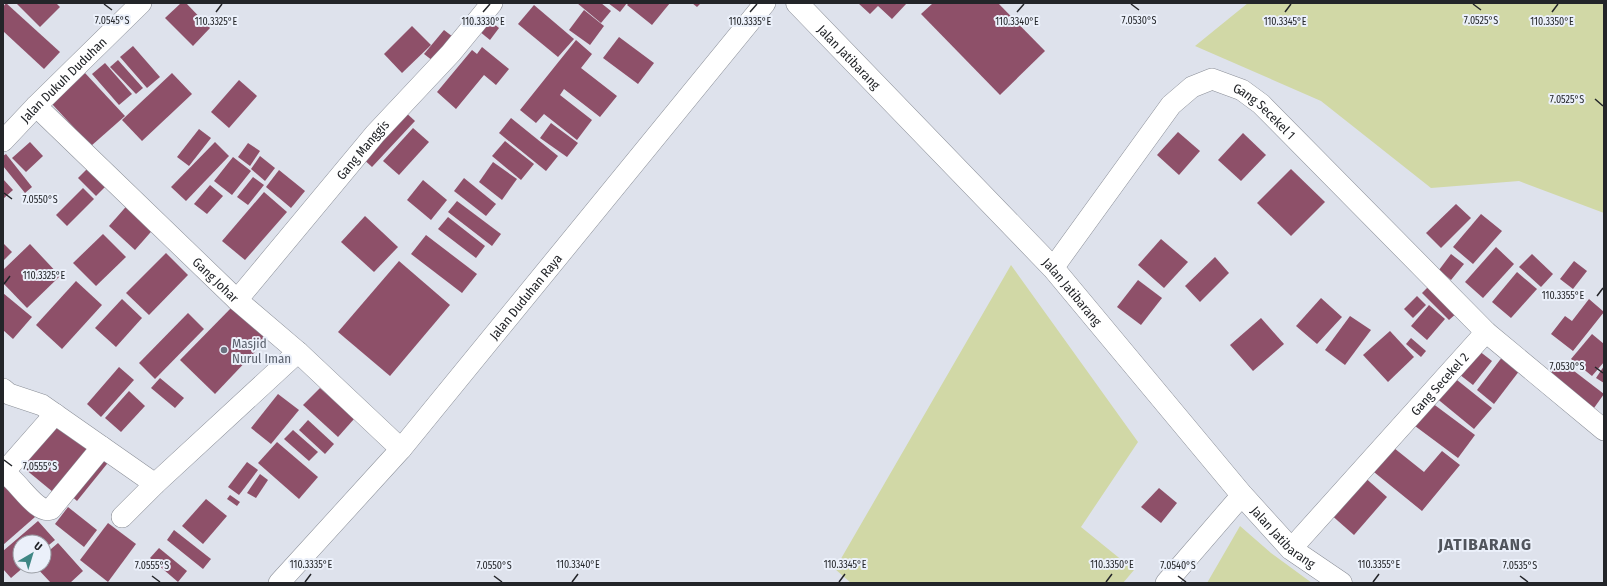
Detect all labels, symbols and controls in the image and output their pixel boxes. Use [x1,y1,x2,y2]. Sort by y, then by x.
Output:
text: 7.0545°S [95,15,129,27]
text: 7.0530°S [1121,15,1157,27]
text: 7.0525°S [1464,15,1498,27]
text: 110.3325°E [195,16,237,28]
text: 110.3330°E [461,16,505,28]
text: 110.3335°E [729,16,772,28]
text: 110.3340°E [995,16,1039,28]
text: 110.3345°E [1264,16,1307,28]
text: 110.3350°E [1530,16,1574,28]
street label: Jalan Jatibarang [815,22,884,93]
street label: Jalan Dukuh Duduhan [17,34,109,125]
street label: Gang Secekel 1 [1231,80,1299,142]
text: 7.0525°S [1550,94,1584,106]
street label: Gang Manggis [333,116,392,182]
text: 7.0550°S [22,194,58,206]
street label: Jalan Duduhan Raya [486,251,565,342]
street label: Gang Johar [190,254,242,305]
street label: Jalan Jatibarang [1040,255,1106,329]
text: 110.3325°E [23,270,65,282]
text: 110.3355°E [1542,290,1585,302]
place label: Masjid Nurul Iman [232,336,291,366]
marker: Masjid Nurul Iman [219,345,229,355]
street label: Gang Secekel 2 [1407,349,1472,418]
text: 7.0530°S [1549,361,1585,373]
text: 7.0555°S [23,461,57,473]
street label: Jalan Jatibarang [1248,503,1319,571]
north arrow [12,534,52,574]
district label: JATIBARANG [1437,534,1532,555]
text: U [31,539,44,554]
text: 110.3335°E [290,559,333,571]
text: 110.3340°E [556,559,600,571]
text: 110.3345°E [824,559,867,571]
text: 110.3350°E [1090,559,1134,571]
text: 110.3355°E [1358,559,1401,571]
text: 7.0555°S [135,560,169,572]
text: 7.0550°S [476,560,512,572]
text: 7.0540°S [1160,560,1196,572]
text: 7.0535°S [1503,560,1537,572]

